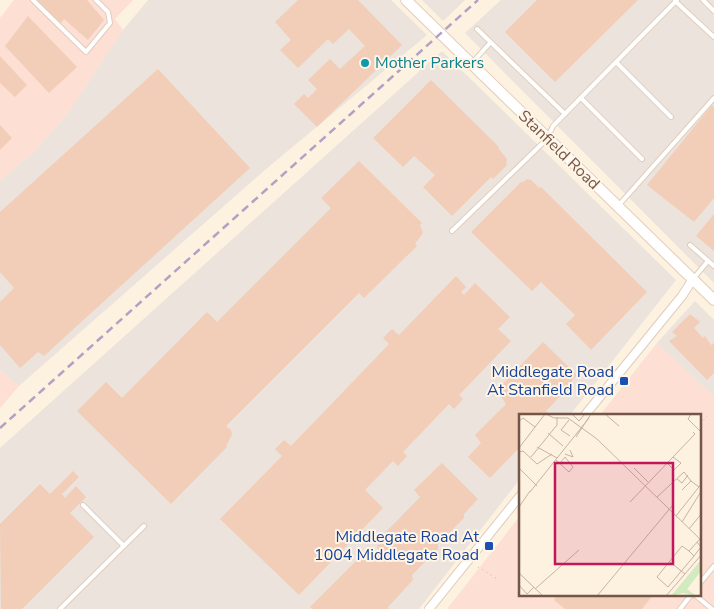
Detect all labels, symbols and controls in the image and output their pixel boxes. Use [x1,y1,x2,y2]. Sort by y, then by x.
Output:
place label: Mother Parkers [375,52,484,74]
marker: Mother Parkers [359,57,371,69]
street label: Stanfield Road [513,105,605,195]
place label: Middlegate Road At Stanfield Road [487,361,614,401]
marker: Middlegate Road At Stanfield Road [618,375,630,387]
inset map [519,414,702,596]
place label: Middlegate Road At 1004 Middlegate Road [314,526,479,566]
marker: Middlegate Road At 1004 Middlegate Road [483,540,495,552]

